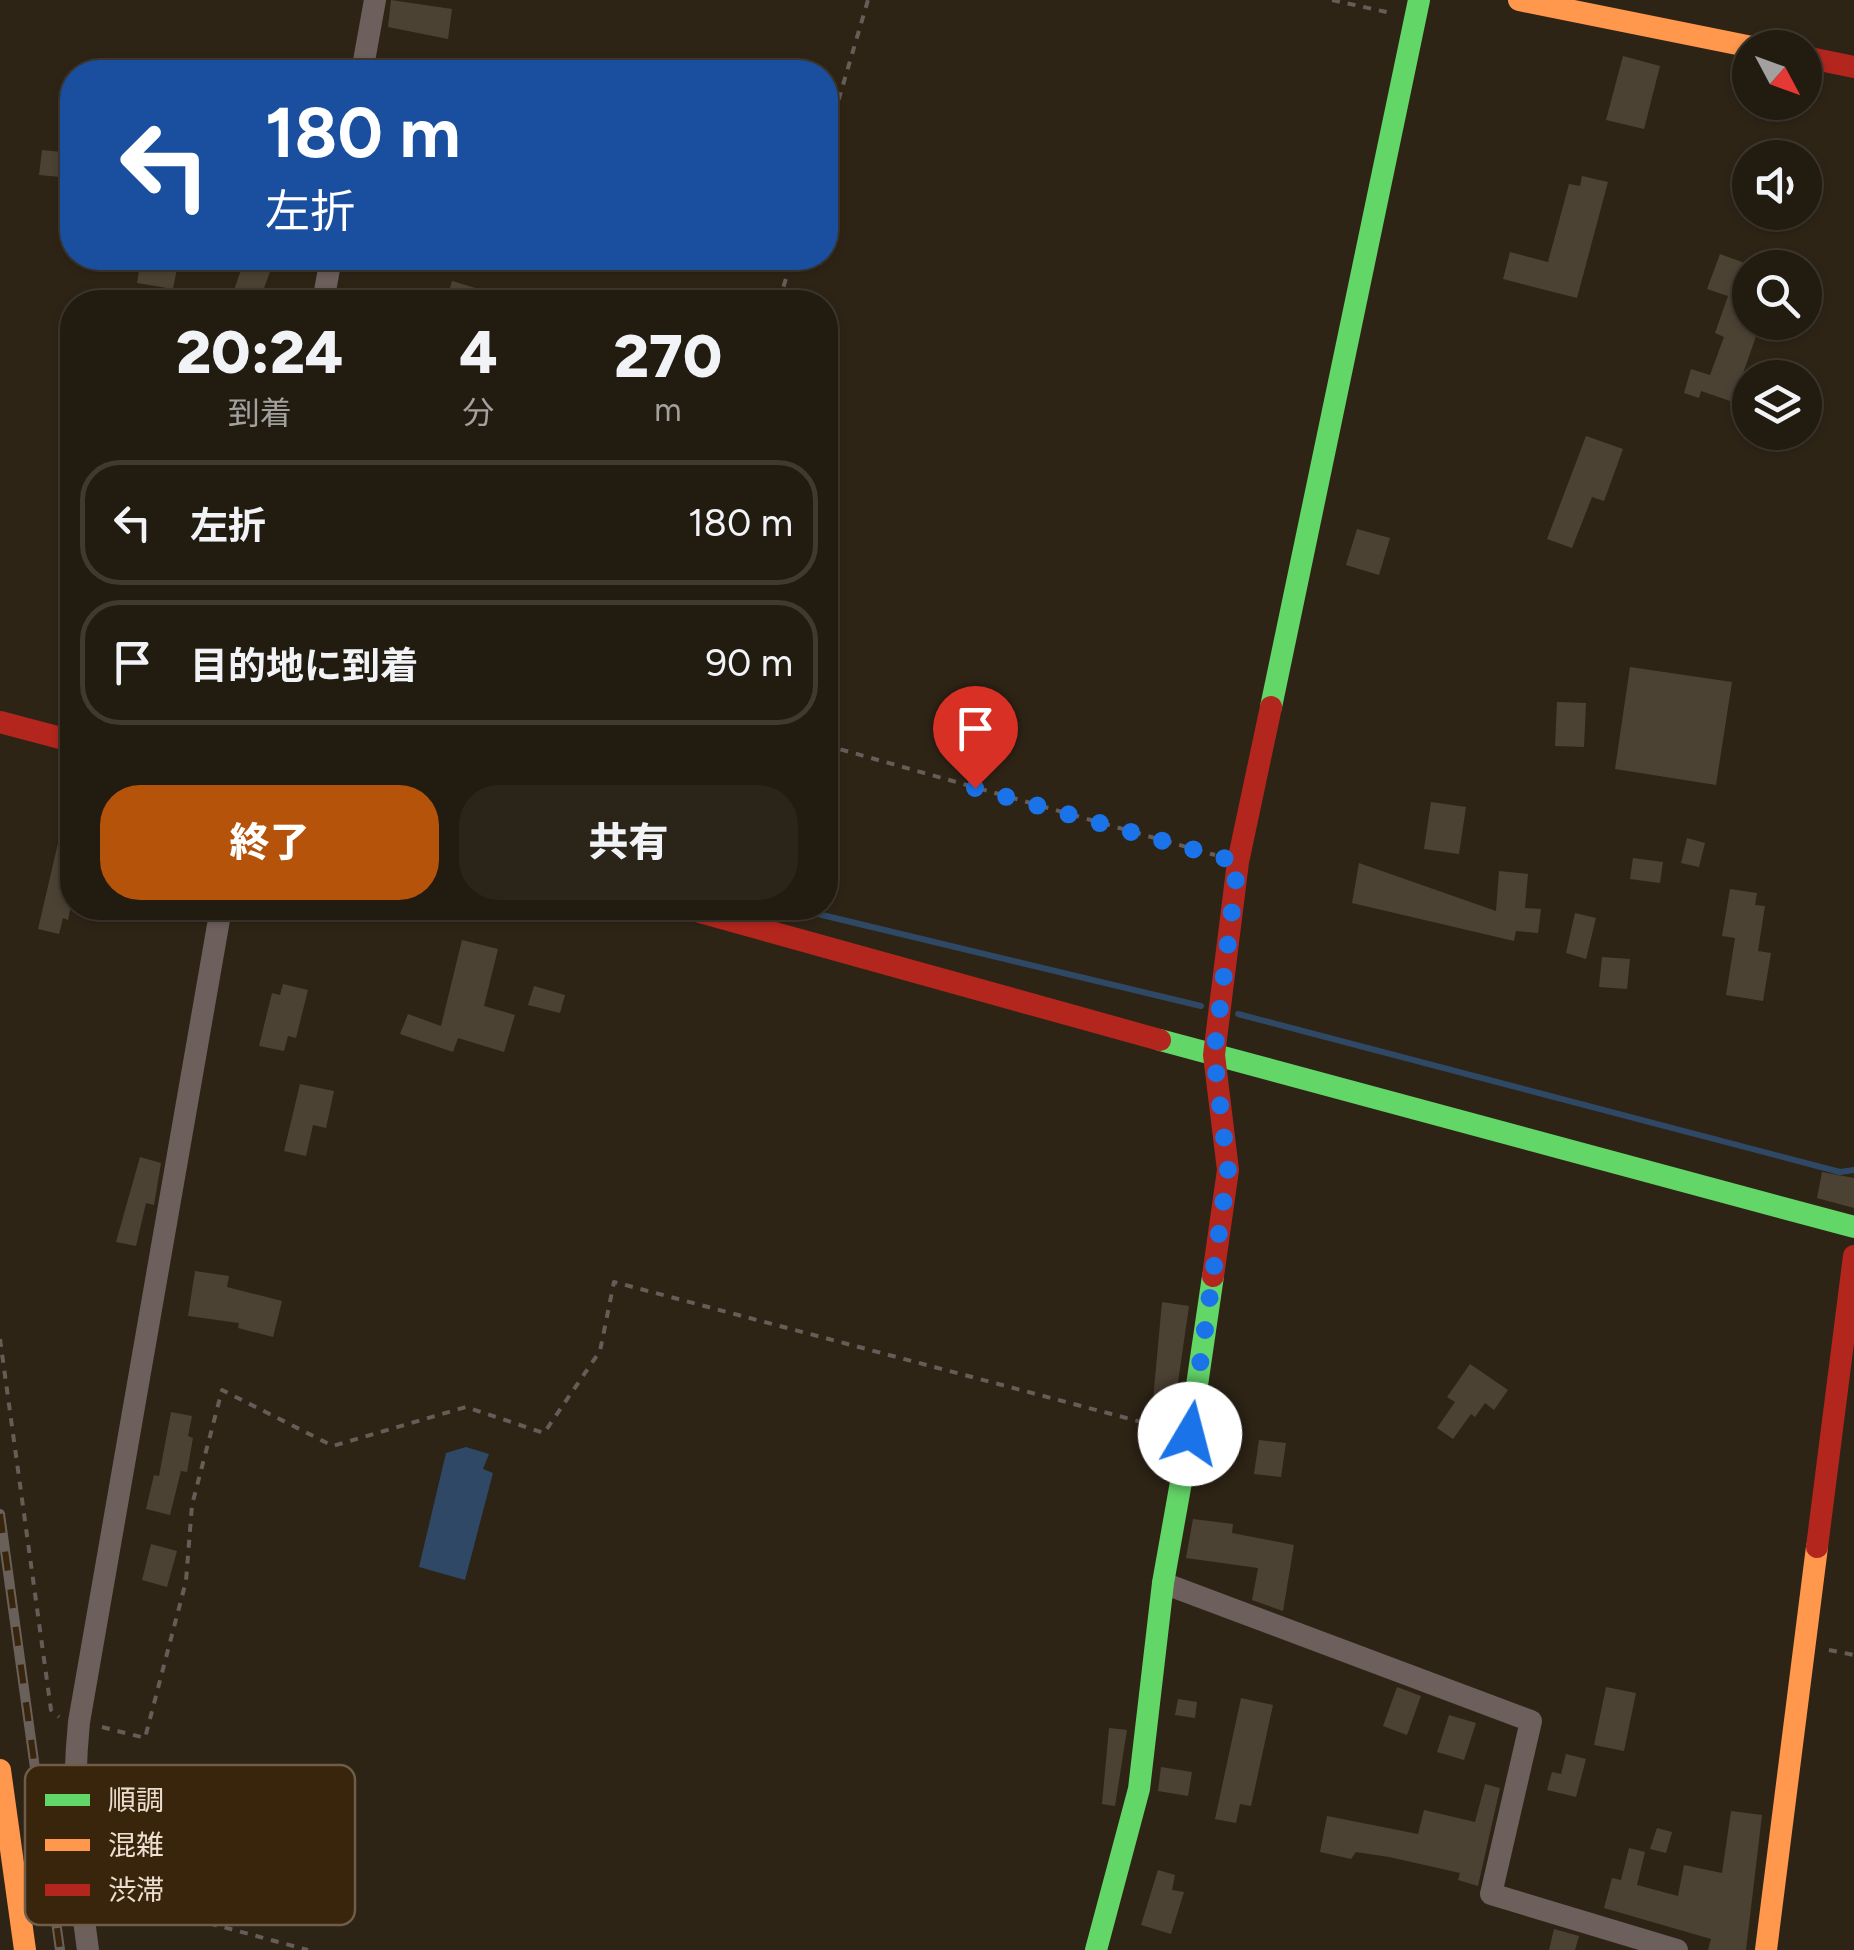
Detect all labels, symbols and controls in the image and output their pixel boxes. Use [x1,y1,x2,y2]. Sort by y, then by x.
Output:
north arrow [1732,30,1822,120]
map controls [1732,30,1822,450]
text: 180 m [265,90,460,175]
icon: left [100,100,230,230]
button: sound [1732,140,1822,230]
text: 左折 [265,184,355,238]
button: search [1732,250,1822,340]
text: 20:24 [176,316,343,388]
text: 4 [459,316,498,388]
text: 270 [614,320,722,392]
button: layers [1732,360,1822,450]
text: m [654,391,682,429]
text: 到着 [228,394,292,432]
text: 分 [463,394,495,432]
icon: left [105,495,160,550]
text: 180 m [688,500,793,546]
text: 左折 [190,503,266,549]
icon: arrive [105,635,160,690]
text: 90 m [705,640,793,686]
text: 目的地に到着 [190,643,418,689]
pin [933,686,1018,789]
icon: arrive [948,701,1003,756]
button: 終了 [100,785,439,900]
button: 共有 [459,785,798,900]
position arrow [1138,1382,1242,1486]
legend [25,1765,355,1925]
text: 順調 [108,1783,164,1817]
text: 混雑 [108,1828,164,1862]
text: 渋滞 [108,1873,164,1907]

